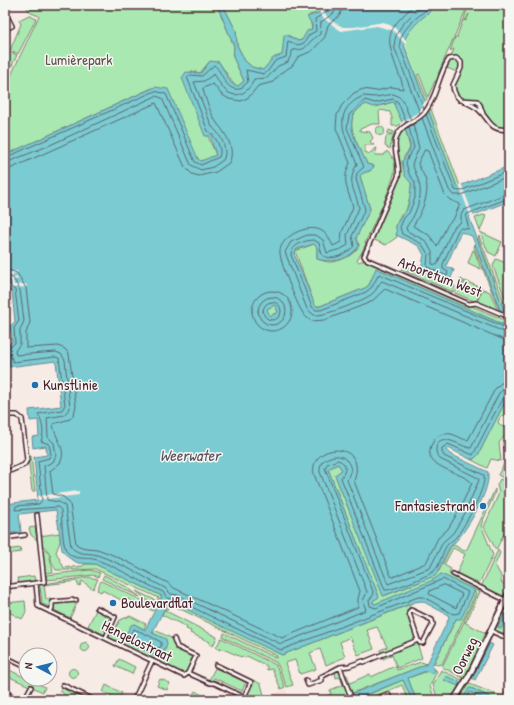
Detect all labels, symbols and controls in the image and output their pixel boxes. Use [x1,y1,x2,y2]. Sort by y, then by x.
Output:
park label: Lumièrepark [45,49,113,70]
street label: Arboretum West [395,251,486,302]
place label: Kunstlinie [43,374,98,395]
marker: Kunstlinie [30,380,40,390]
water label: Weerwater [160,444,222,466]
place label: Fantasiestrand [394,495,475,516]
marker: Fantasiestrand [478,501,488,511]
place label: Boulevardflat [121,592,194,613]
marker: Boulevardflat [108,598,118,608]
street label: Hengelostraat [98,614,177,667]
street label: Oorweg [446,633,483,678]
north arrow [18,647,58,687]
text: N [21,662,35,670]

